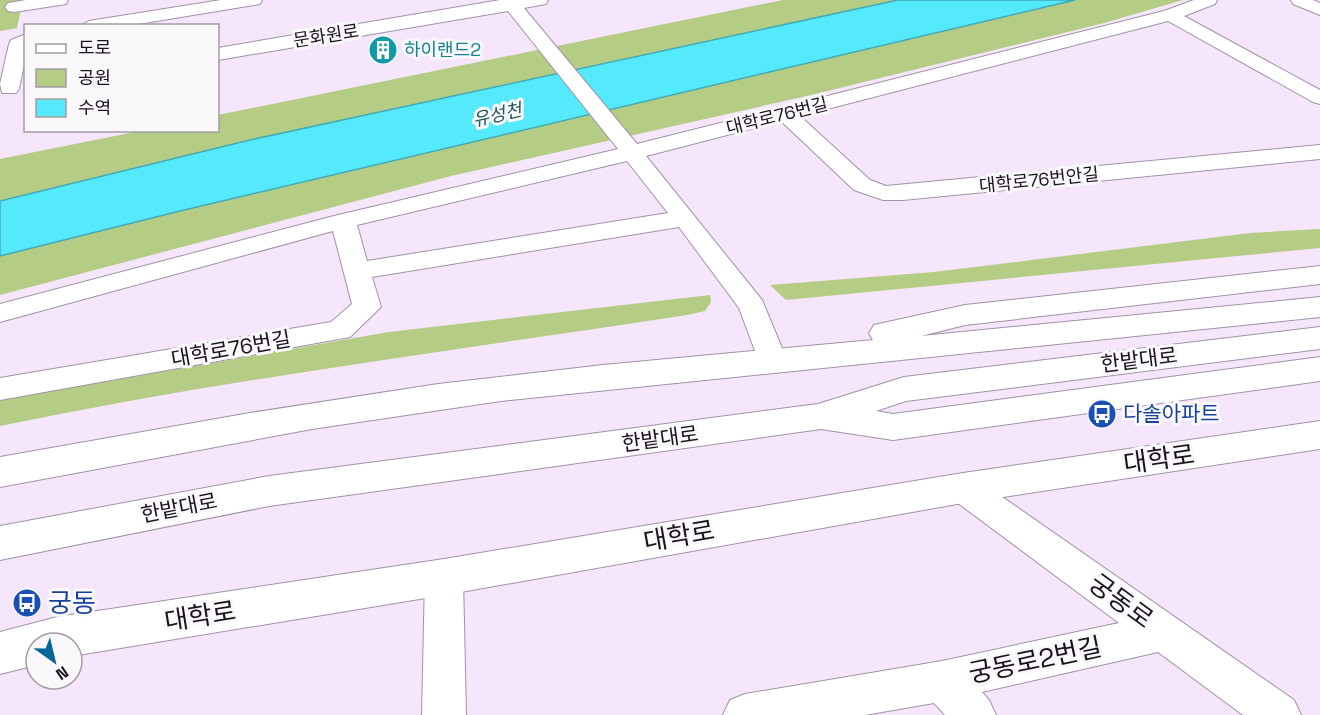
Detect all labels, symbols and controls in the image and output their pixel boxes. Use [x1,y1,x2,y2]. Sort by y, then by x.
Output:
street label: 문화원로 [291,19,360,52]
legend [24,24,219,132]
building icon: 하이랜드2 [367,34,399,66]
text: 도로 [78,36,111,59]
place label: 하이랜드2 [404,38,481,61]
text: 공원 [78,66,111,89]
street label: 대학로76번길 [724,92,830,139]
text: 수역 [78,96,111,119]
water label: 유성천 [470,97,526,131]
street label: 대학로76번안길 [978,162,1100,197]
street label: 대학로76번길 [169,325,293,372]
street label: 한밭대로 [1099,341,1179,378]
bus stop icon: 다솔아파트 [1086,398,1118,430]
place label: 다솔아파트 [1123,400,1220,427]
street label: 한밭대로 [620,420,700,457]
street label: 대학로 [1121,437,1197,481]
street label: 한밭대로 [138,487,219,528]
street label: 대학로 [641,513,717,559]
street label: 궁동로 [1082,566,1160,636]
place label: 궁동 [48,586,96,620]
bus stop icon: 궁동 [11,587,43,619]
street label: 대학로 [162,594,238,638]
street label: 궁동로2번길 [965,629,1105,691]
north arrow [24,631,84,691]
text: N [52,661,72,685]

